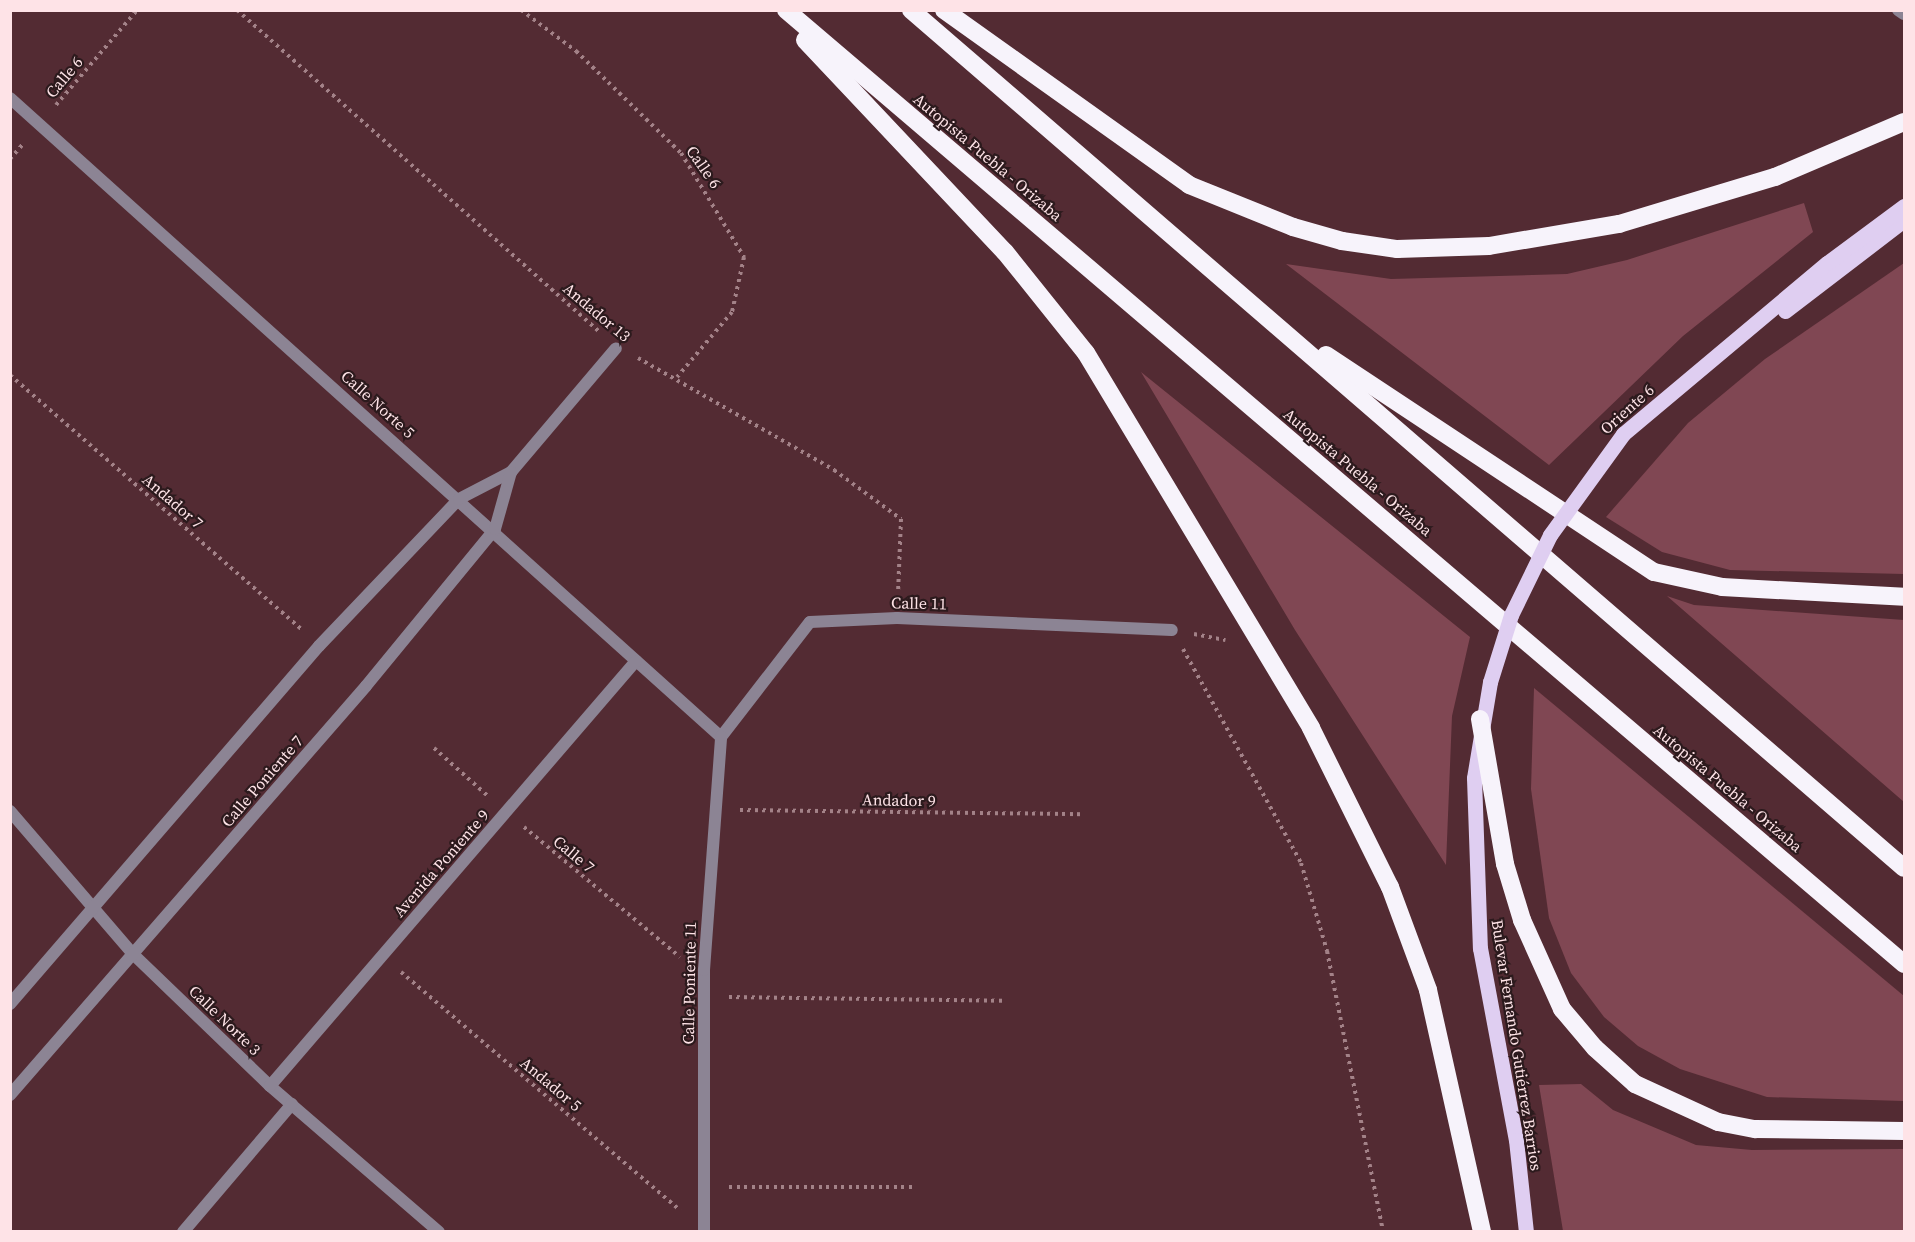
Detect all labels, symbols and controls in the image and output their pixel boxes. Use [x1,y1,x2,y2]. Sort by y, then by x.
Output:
street label: Calle 6 [41,53,87,101]
street label: Autopista Puebla - Orizaba [910,89,1066,225]
street label: Calle 6 [682,142,726,192]
street label: Andador 13 [560,278,634,346]
street label: Calle Norte 5 [337,366,419,442]
street label: Oriente 6 [1596,380,1658,438]
street label: Autopista Puebla - Orizaba [1280,404,1436,540]
street label: Andador 7 [139,470,207,532]
street label: Calle 11 [891,593,947,613]
street label: Autopista Puebla - Orizaba [1650,720,1806,856]
street label: Calle Poniente 7 [217,731,307,831]
street label: Andador 9 [862,790,936,810]
street label: Avenida Poniente 9 [389,805,493,921]
street label: Calle 7 [550,831,598,877]
street label: Bulevar Fernando Gutiérrez Barrios [1488,918,1546,1172]
street label: Calle Poniente 11 [678,921,700,1045]
street label: Calle Norte 3 [185,981,265,1059]
street label: Andador 5 [517,1053,585,1115]

